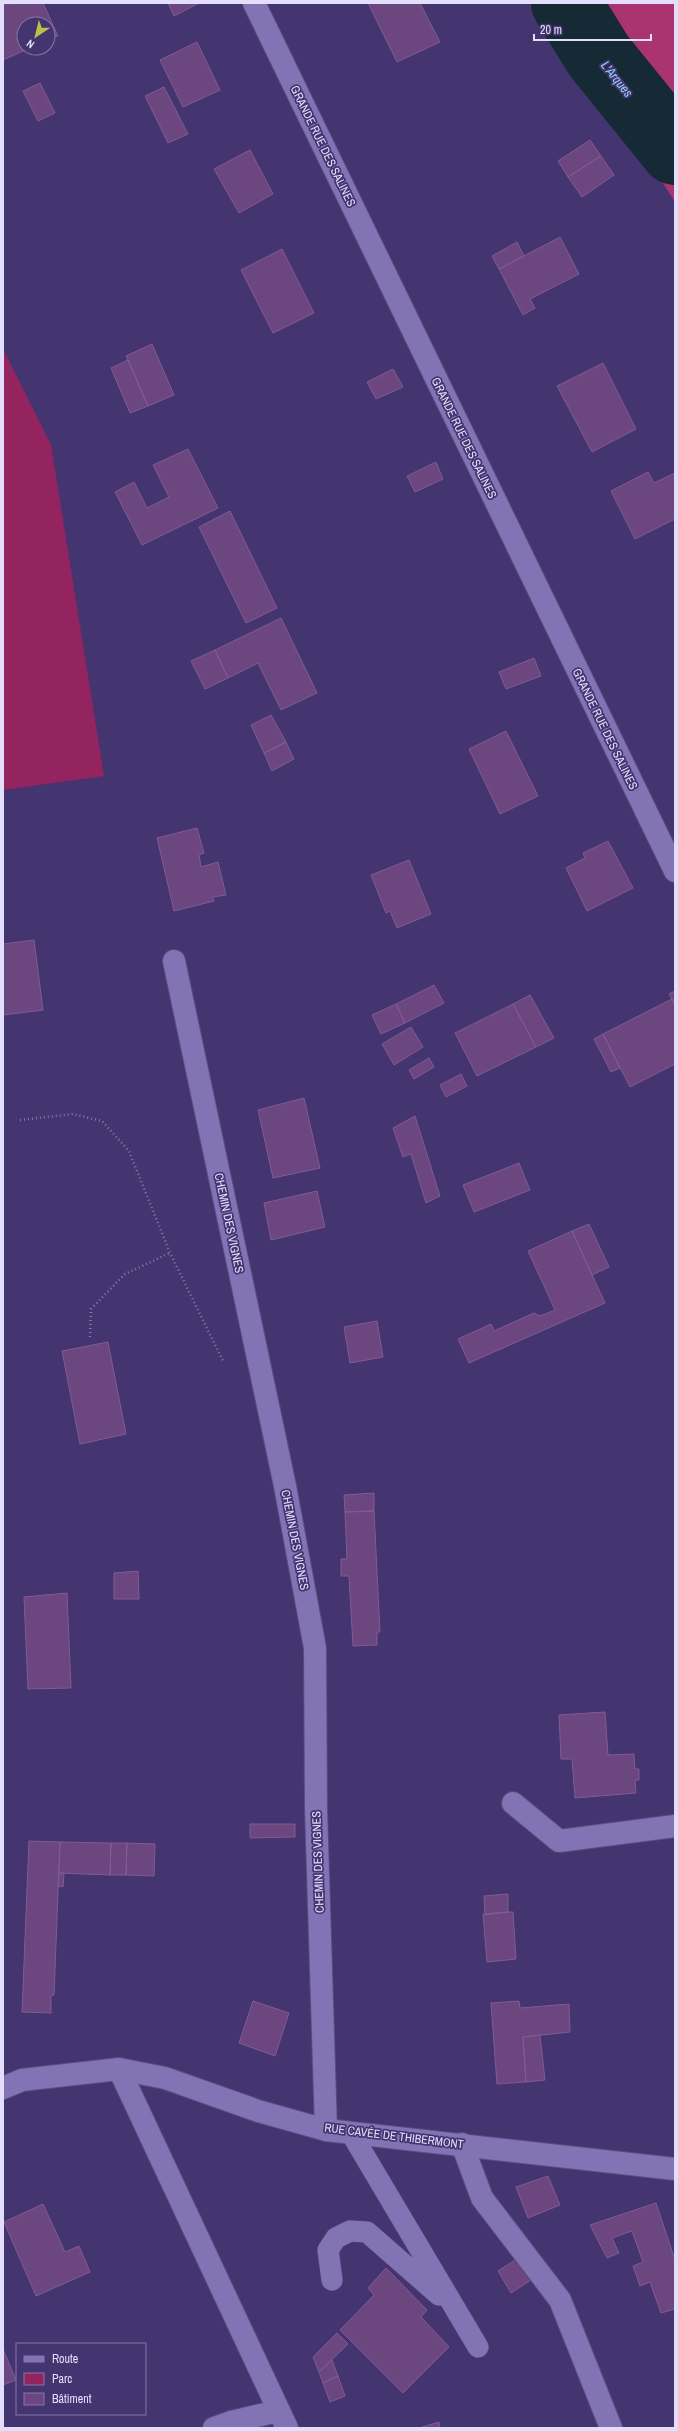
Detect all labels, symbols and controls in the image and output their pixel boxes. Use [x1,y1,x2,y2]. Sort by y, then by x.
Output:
north arrow [16,16,56,56]
scale bar [534,16,651,42]
text: 20 m [540,22,562,38]
text: N [24,37,37,52]
water label: L'Arques [597,57,637,101]
street label: GRANDE RUE DES SALINES [287,83,360,210]
street label: GRANDE RUE DES SALINES [428,375,501,502]
street label: GRANDE RUE DES SALINES [569,666,642,793]
street label: CHEMIN DES VIGNES [211,1172,247,1275]
street label: CHEMIN DES VIGNES [277,1489,313,1592]
street label: CHEMIN DES VIGNES [308,1810,328,1913]
street label: RUE CAVÉE DE THIBERMONT [323,2120,465,2152]
legend [16,2343,146,2415]
text: Route [52,2351,78,2367]
text: Parc [52,2371,72,2387]
text: Bâtiment [52,2391,92,2407]

